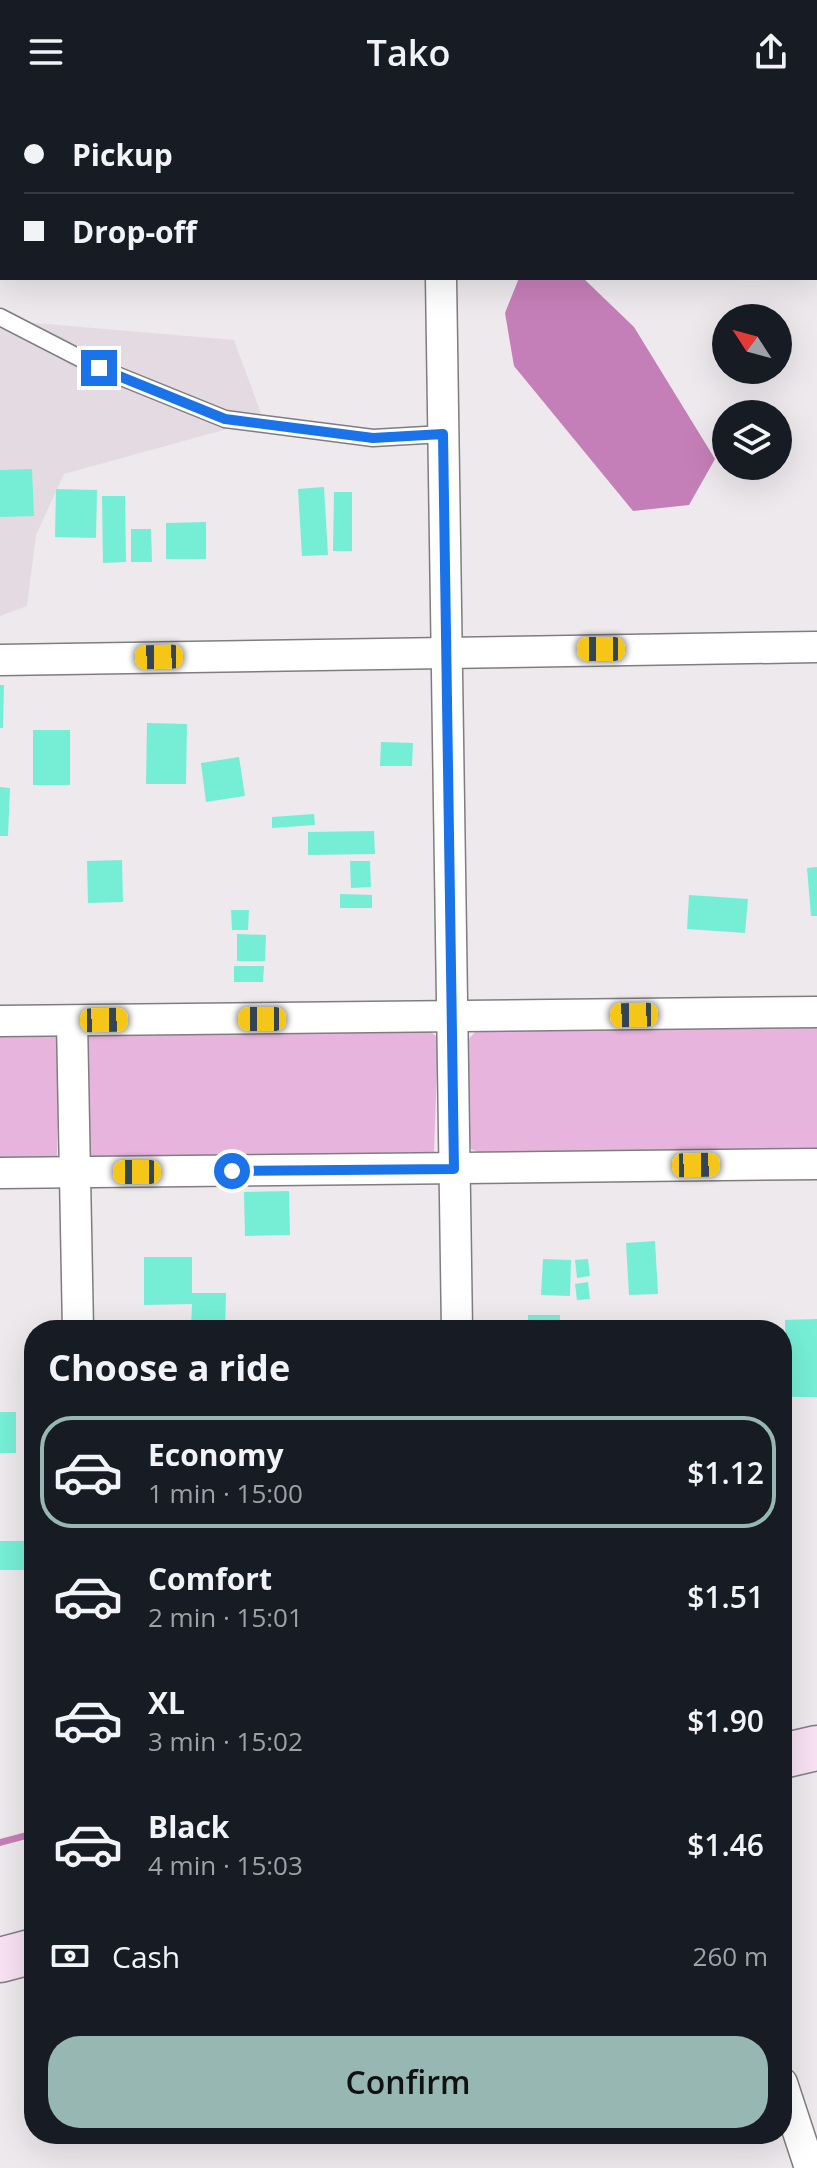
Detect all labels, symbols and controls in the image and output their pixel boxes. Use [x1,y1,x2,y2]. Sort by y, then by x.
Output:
text: Tako [367,28,450,77]
icon: menu [24,30,68,74]
icon: share [749,30,793,74]
text: Pickup [72,134,173,175]
text: Drop-off [72,211,197,252]
north arrow [712,304,792,384]
map controls [712,304,792,480]
route end [81,350,117,386]
button: layers [712,400,792,480]
car [577,637,625,661]
car [135,645,183,669]
car [610,1003,658,1027]
car [238,1007,286,1031]
car [80,1008,128,1032]
route start [214,1153,250,1189]
car [672,1153,720,1177]
car [113,1160,161,1184]
text: Choose a ride [48,1343,290,1392]
text: Economy [148,1434,284,1475]
icon: car [52,1436,124,1508]
text: $1.12 [687,1452,764,1493]
text: 1 min · 15:00 [148,1475,303,1511]
text: Comfort [148,1558,272,1599]
icon: car [52,1560,124,1632]
text: $1.51 [687,1576,764,1617]
text: 2 min · 15:01 [148,1599,303,1635]
text: XL [148,1682,185,1723]
icon: car [52,1684,124,1756]
text: $1.90 [687,1700,764,1741]
text: 3 min · 15:02 [148,1723,303,1759]
text: Black [148,1806,229,1847]
icon: car [52,1808,124,1880]
text: $1.46 [687,1824,764,1865]
text: 4 min · 15:03 [148,1847,303,1883]
icon: cash [48,1934,92,1978]
text: Cash [112,1936,180,1977]
text: 260 m [693,1938,768,1974]
button: Confirm [48,2036,768,2128]

